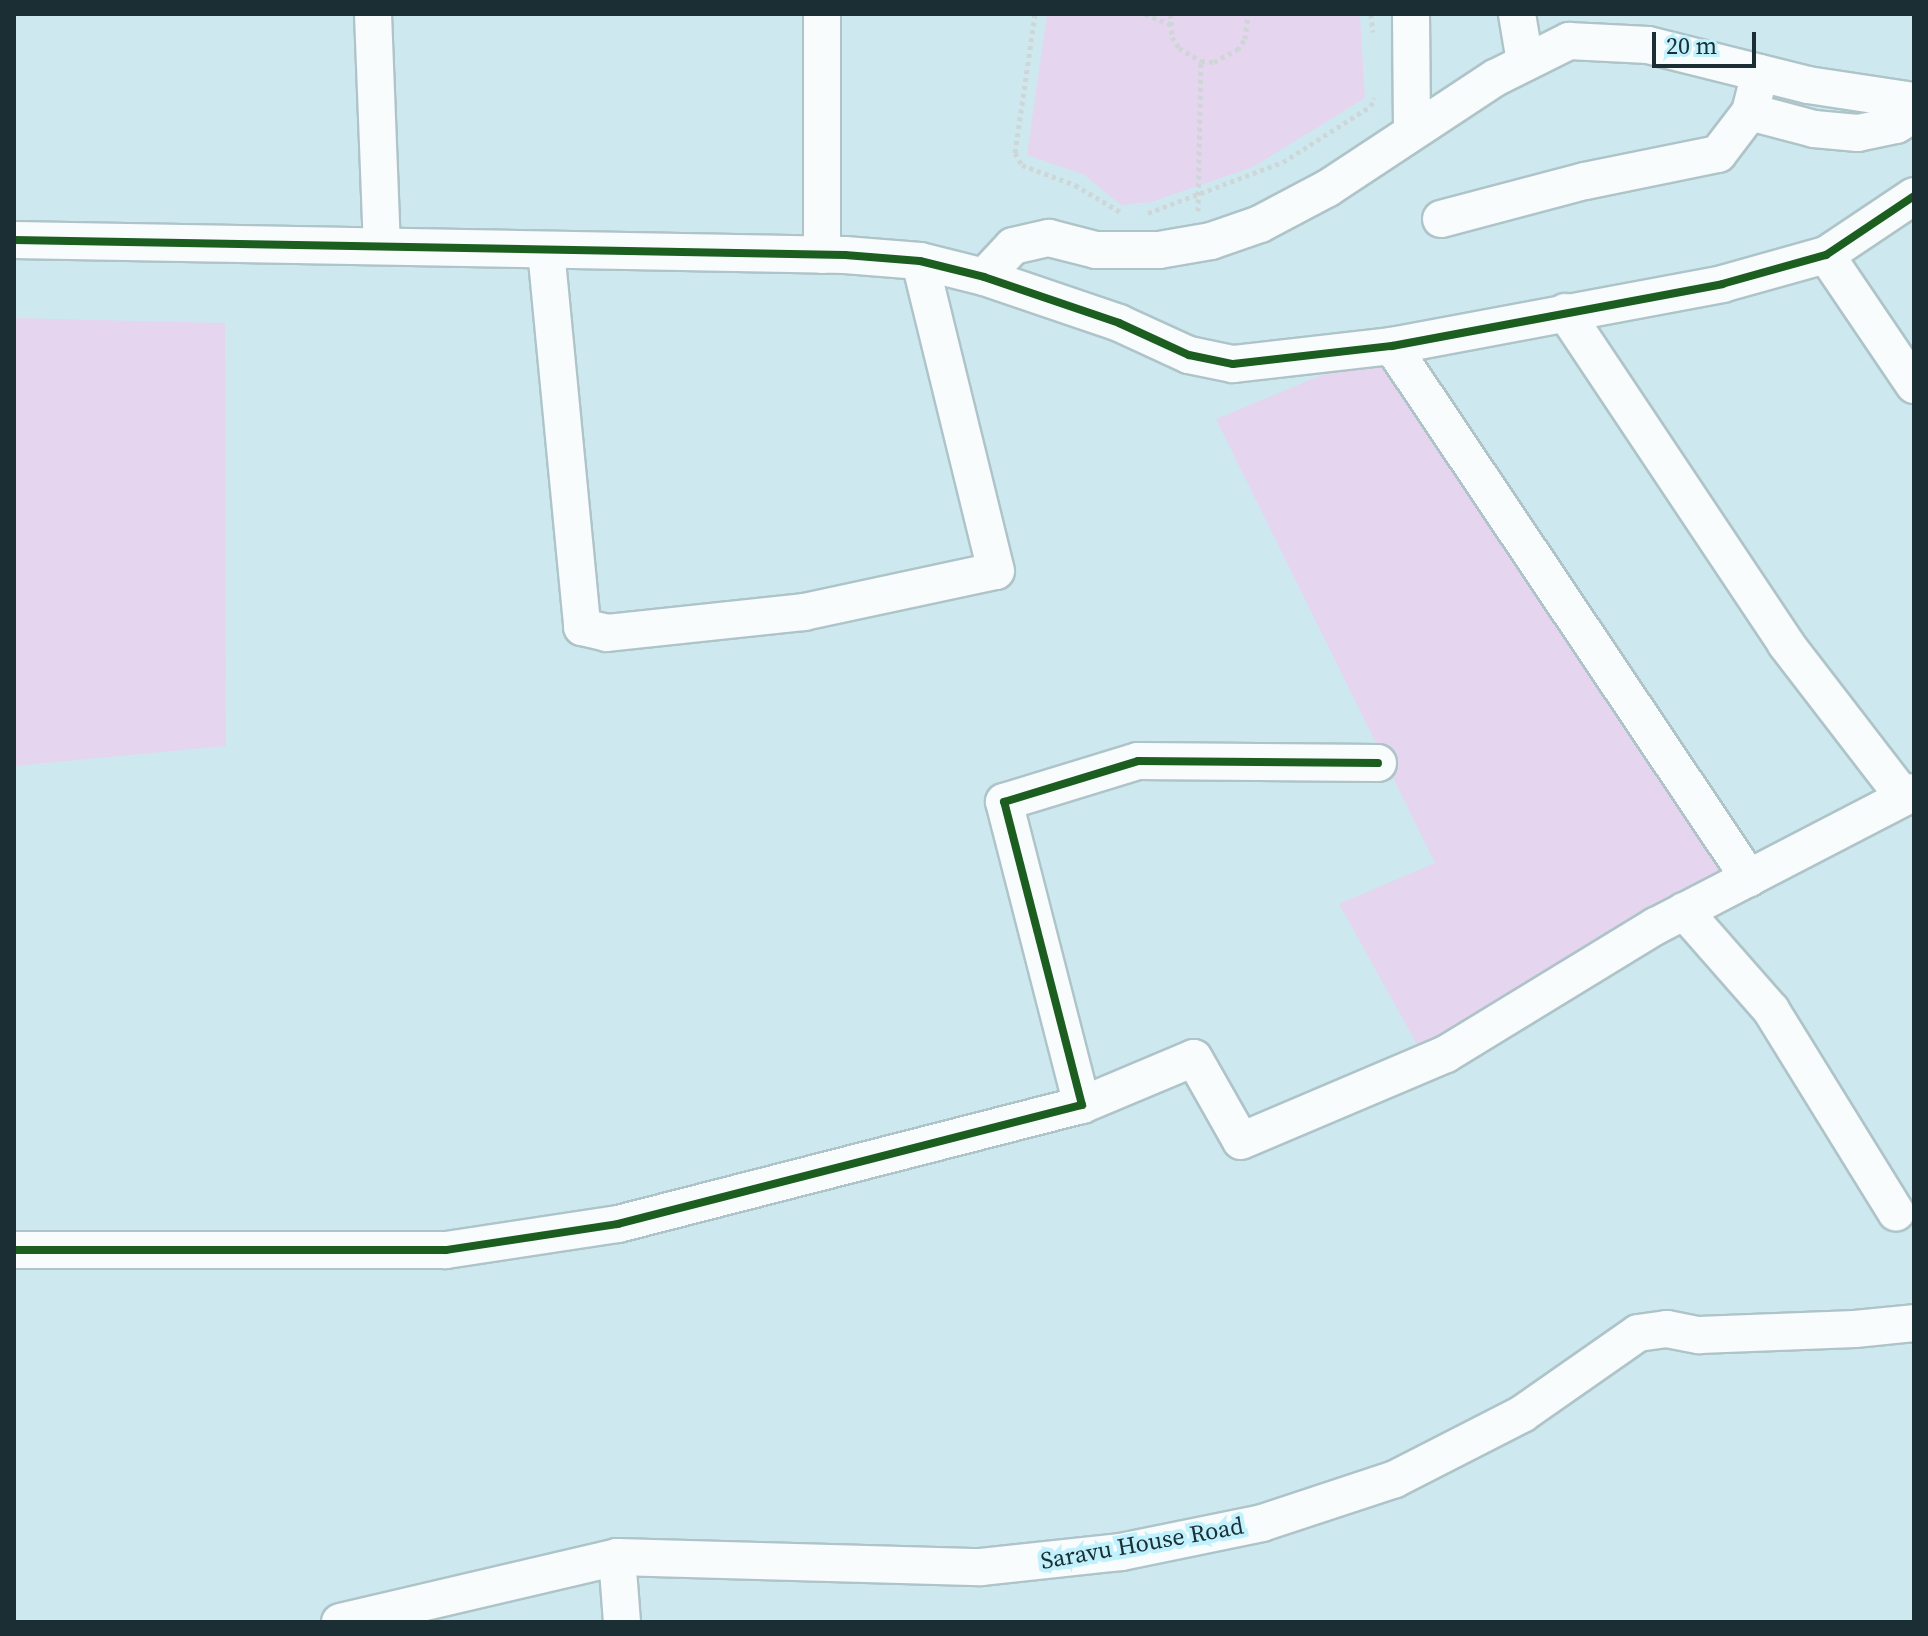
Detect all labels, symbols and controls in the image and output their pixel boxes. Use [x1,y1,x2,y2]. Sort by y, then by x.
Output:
scale bar [1656,16,1760,66]
text: 20 m [1666,29,1717,62]
street label: Saravu House Road [1038,1511,1246,1575]

